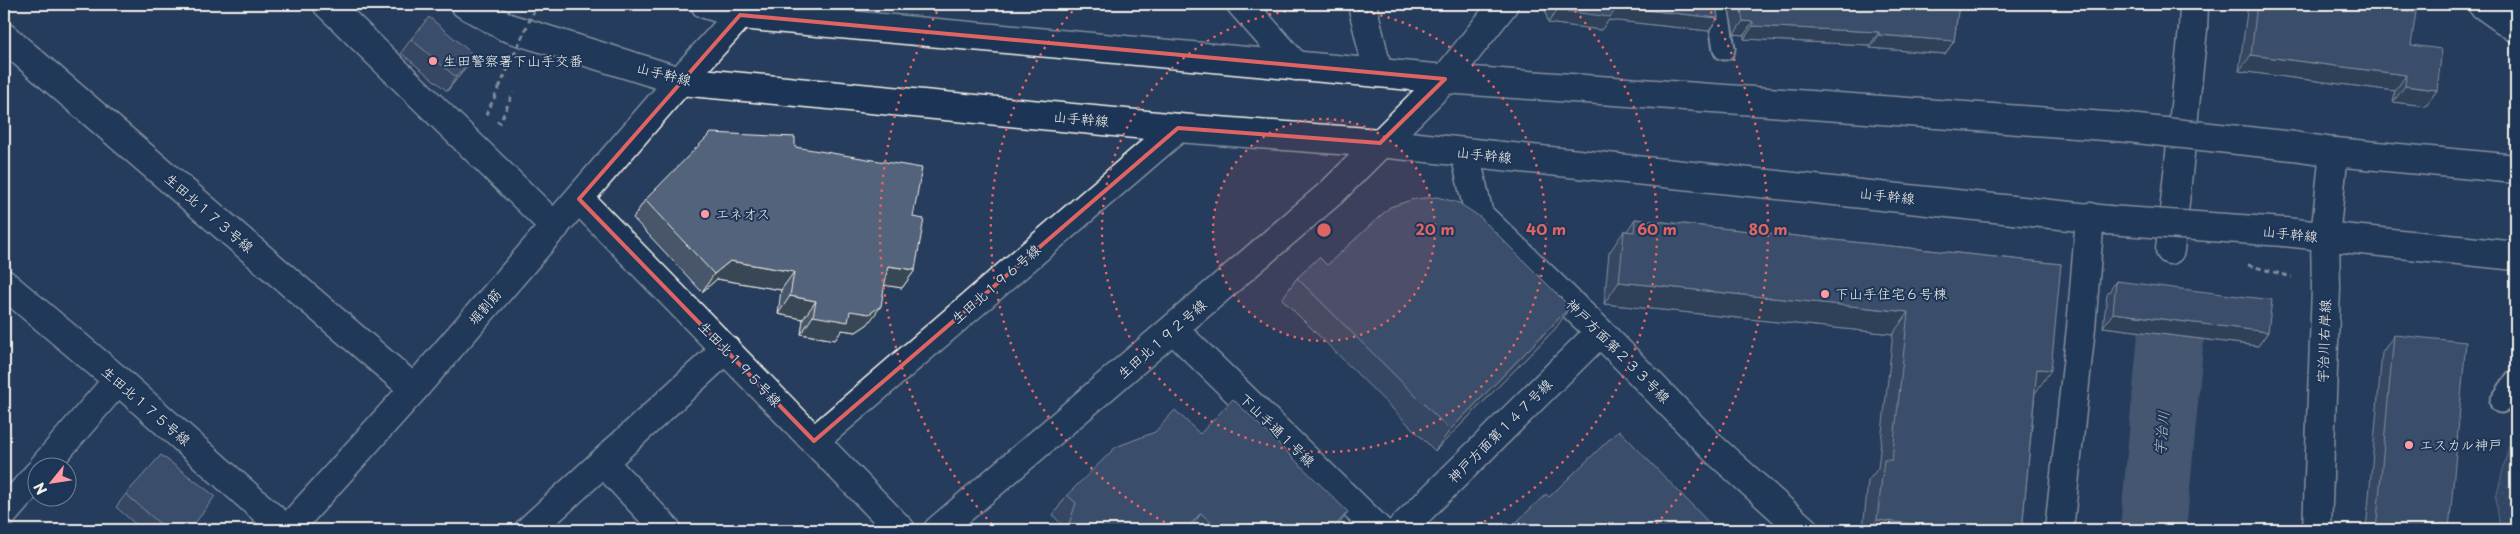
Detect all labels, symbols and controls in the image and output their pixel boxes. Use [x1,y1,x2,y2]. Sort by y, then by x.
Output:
place label: 生田警察署下山手交番 [443,50,583,71]
marker: 生田警察署下山手交番 [427,55,439,67]
street label: 山手幹線 [634,57,694,90]
street label: 山手幹線 [1052,106,1110,131]
street label: 山手幹線 [1455,141,1513,168]
street label: 生田北１７３号線 [160,168,258,257]
street label: 山手幹線 [1858,182,1916,209]
place label: エネオス [715,203,770,224]
marker: エネオス [699,208,711,220]
text: 20 m [1416,217,1454,240]
text: 40 m [1526,217,1566,240]
text: 60 m [1637,217,1677,240]
text: 80 m [1748,217,1788,240]
street label: 山手幹線 [2261,220,2319,247]
centre of rings [1315,221,1333,239]
street label: 生田北１９６号線 [947,239,1045,328]
place label: 下山手住宅６号棟 [1835,283,1948,304]
street label: 堀割筋 [463,284,506,329]
marker: 下山手住宅６号棟 [1819,288,1831,300]
street label: 生田北１９２号線 [1113,294,1211,383]
street label: 神戸方面第２３３号線 [1561,294,1675,408]
street label: 宇治川右岸線 [2312,299,2335,383]
street label: 生田北１９５号線 [694,316,787,411]
street label: 生田北１７５号線 [97,361,195,450]
street label: 神戸方面第１４７号線 [1443,374,1557,488]
street label: 下山手通１号線 [1235,388,1320,471]
water label: 宇治川 [2147,409,2174,456]
place label: エスカル神戸 [2419,434,2502,455]
marker: エスカル神戸 [2403,439,2415,451]
north arrow [28,456,78,506]
text: N [28,479,52,499]

